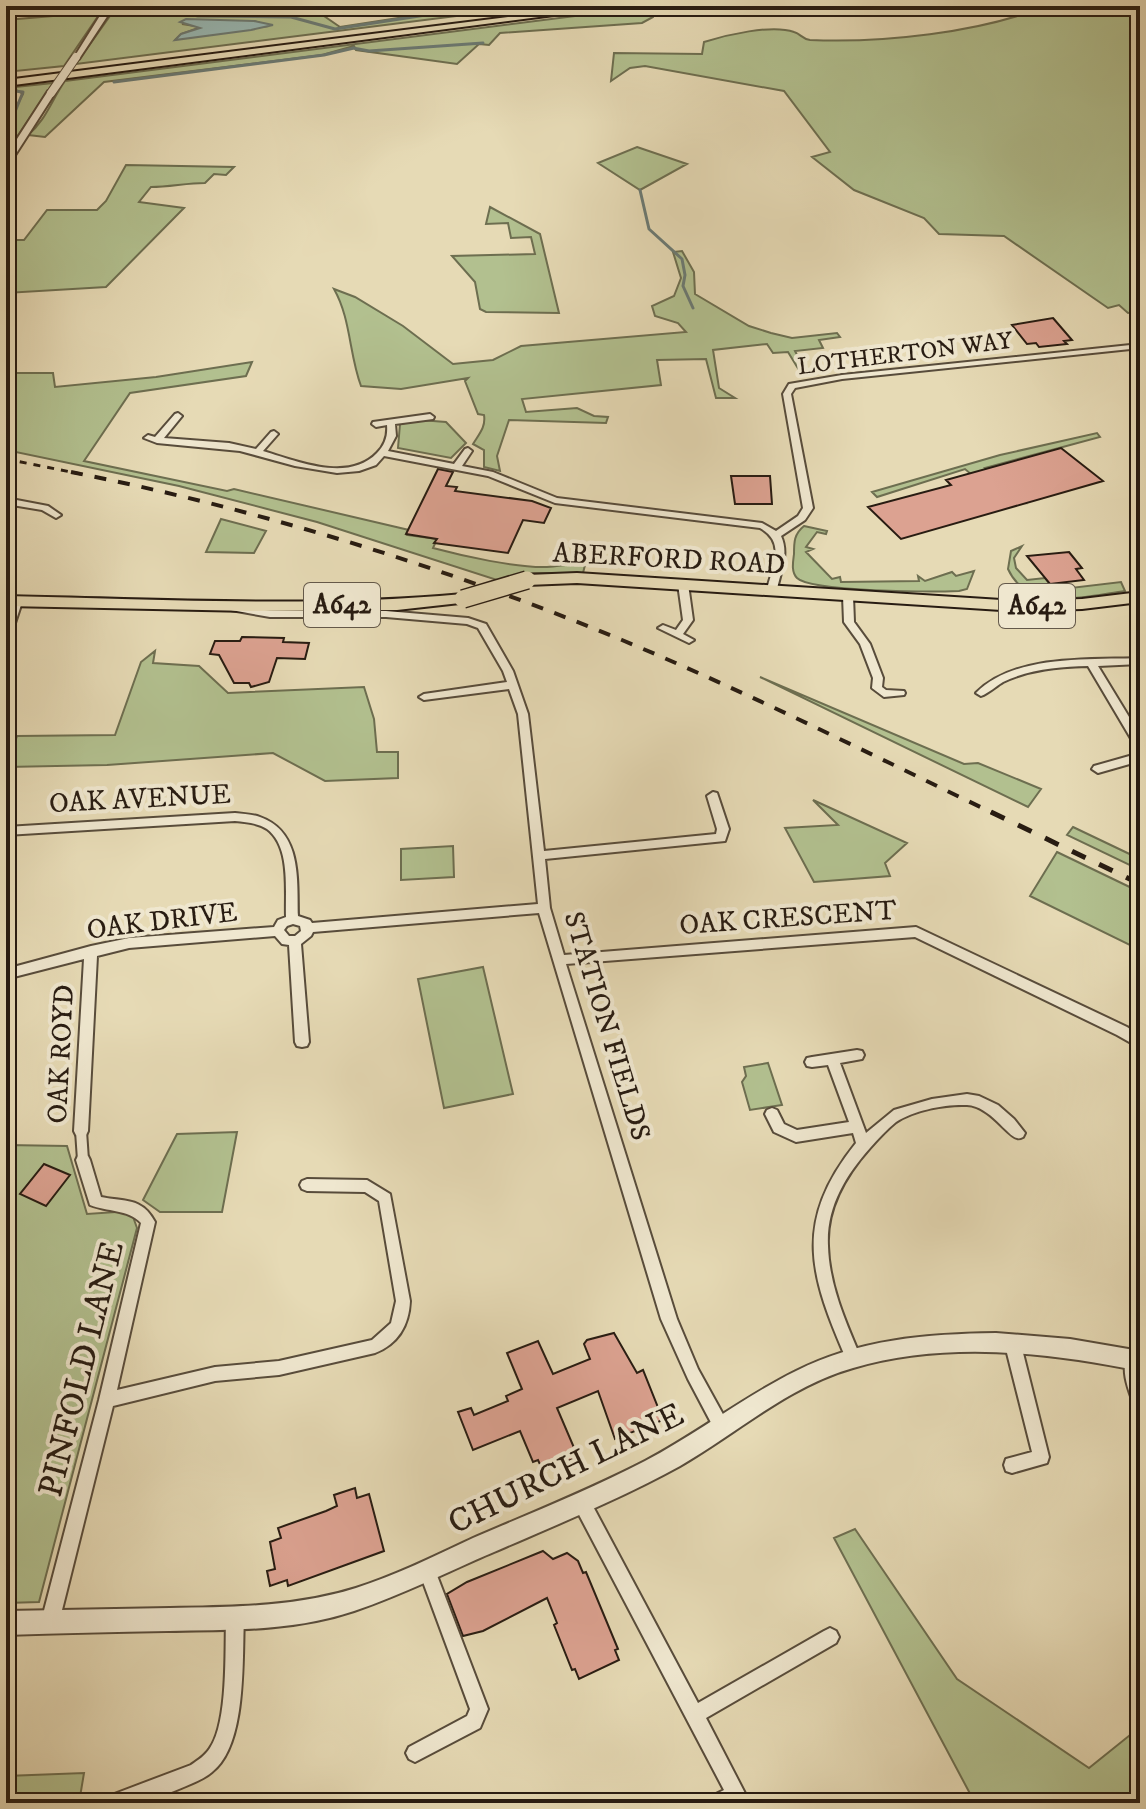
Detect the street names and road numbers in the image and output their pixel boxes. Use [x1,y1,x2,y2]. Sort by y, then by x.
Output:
street label: LOTHERTON WAY [796,326,1015,382]
street label: ABERFORD ROAD [552,535,786,583]
road number: A642 [304,583,380,627]
road number: A642 [999,584,1075,628]
street label: OAK AVENUE [48,777,232,821]
street label: OAK CRESCENT [678,893,898,943]
street label: OAK DRIVE [85,894,239,948]
street label: STATION FIELDS [556,907,658,1145]
street label: OAK ROYD [40,983,82,1125]
street label: PINFOLD LANE [30,1237,134,1501]
street label: CHURCH LANE [441,1394,691,1544]

